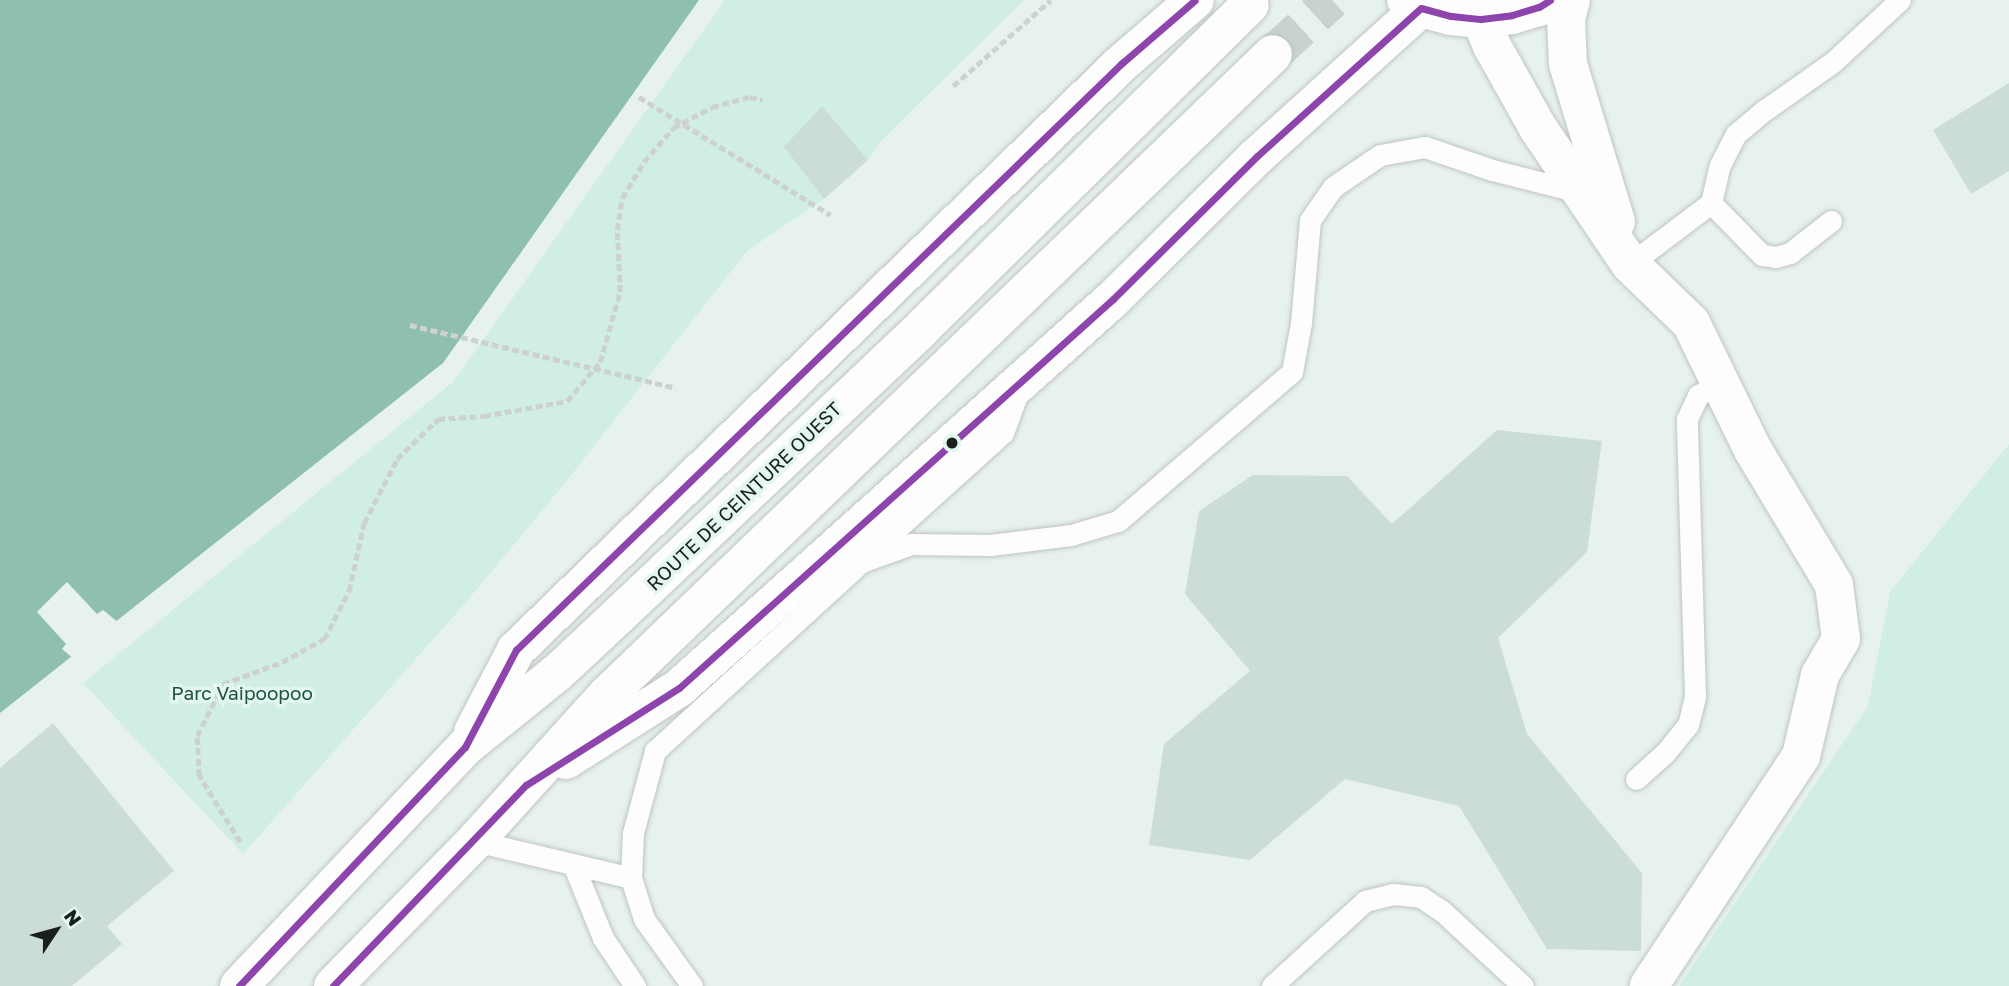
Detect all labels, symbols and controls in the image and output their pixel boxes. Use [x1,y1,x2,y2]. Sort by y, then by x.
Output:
street label: ROUTE DE CEINTURE OUEST [642,397,846,595]
unlabelled marker [945,436,959,450]
park label: Parc Vaipoopoo [171,682,313,704]
north arrow [21,895,91,965]
text: N [60,905,87,930]

